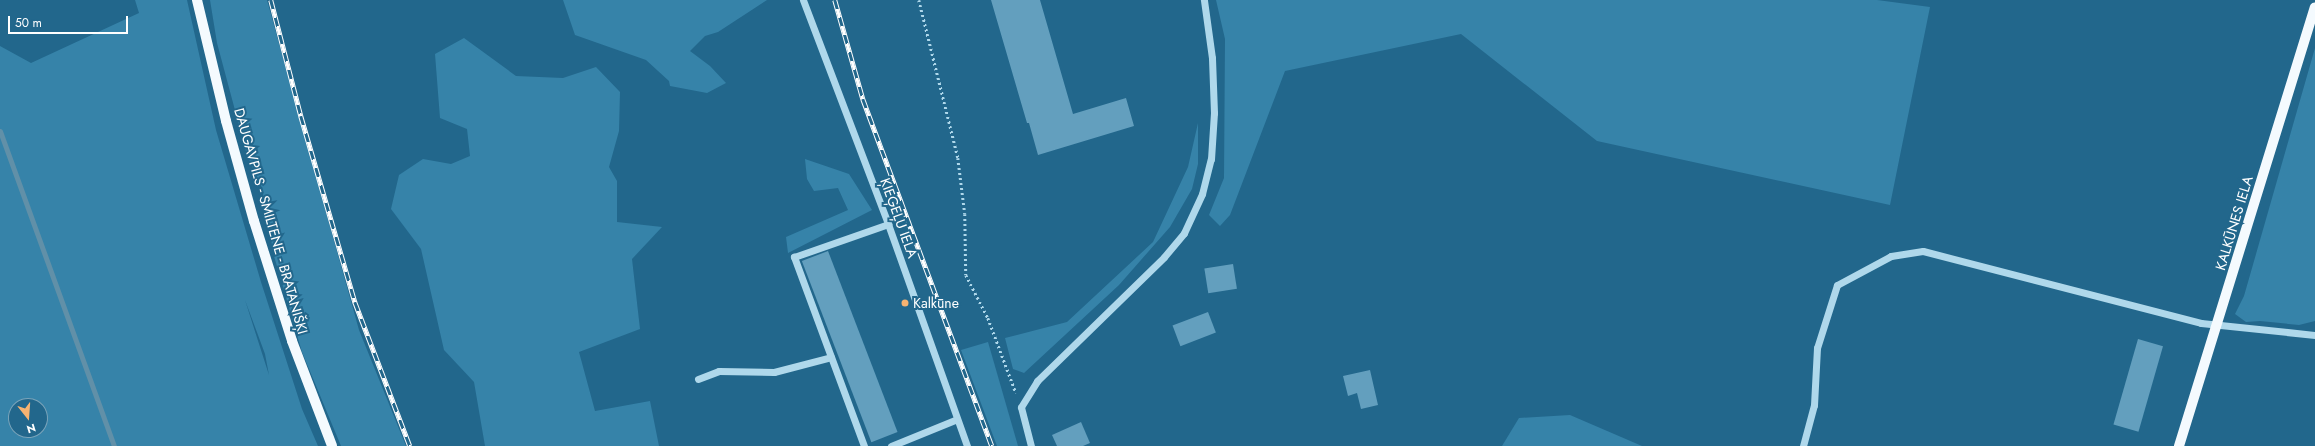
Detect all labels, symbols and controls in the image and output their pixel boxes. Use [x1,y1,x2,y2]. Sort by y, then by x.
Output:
scale bar [10,8,130,34]
text: 50 m [15,14,42,32]
street label: DAUGAVPILS - SMILTENE - BRATANIŠĶI [231,106,311,336]
street label: KALKŪNES IELA [2212,174,2256,272]
street label: ĶIEĢEĻU IELA [877,176,921,260]
place label: Kalkūne [913,295,959,311]
marker: Kalkūne [900,298,910,308]
north arrow [8,398,48,438]
text: N [25,420,38,437]

